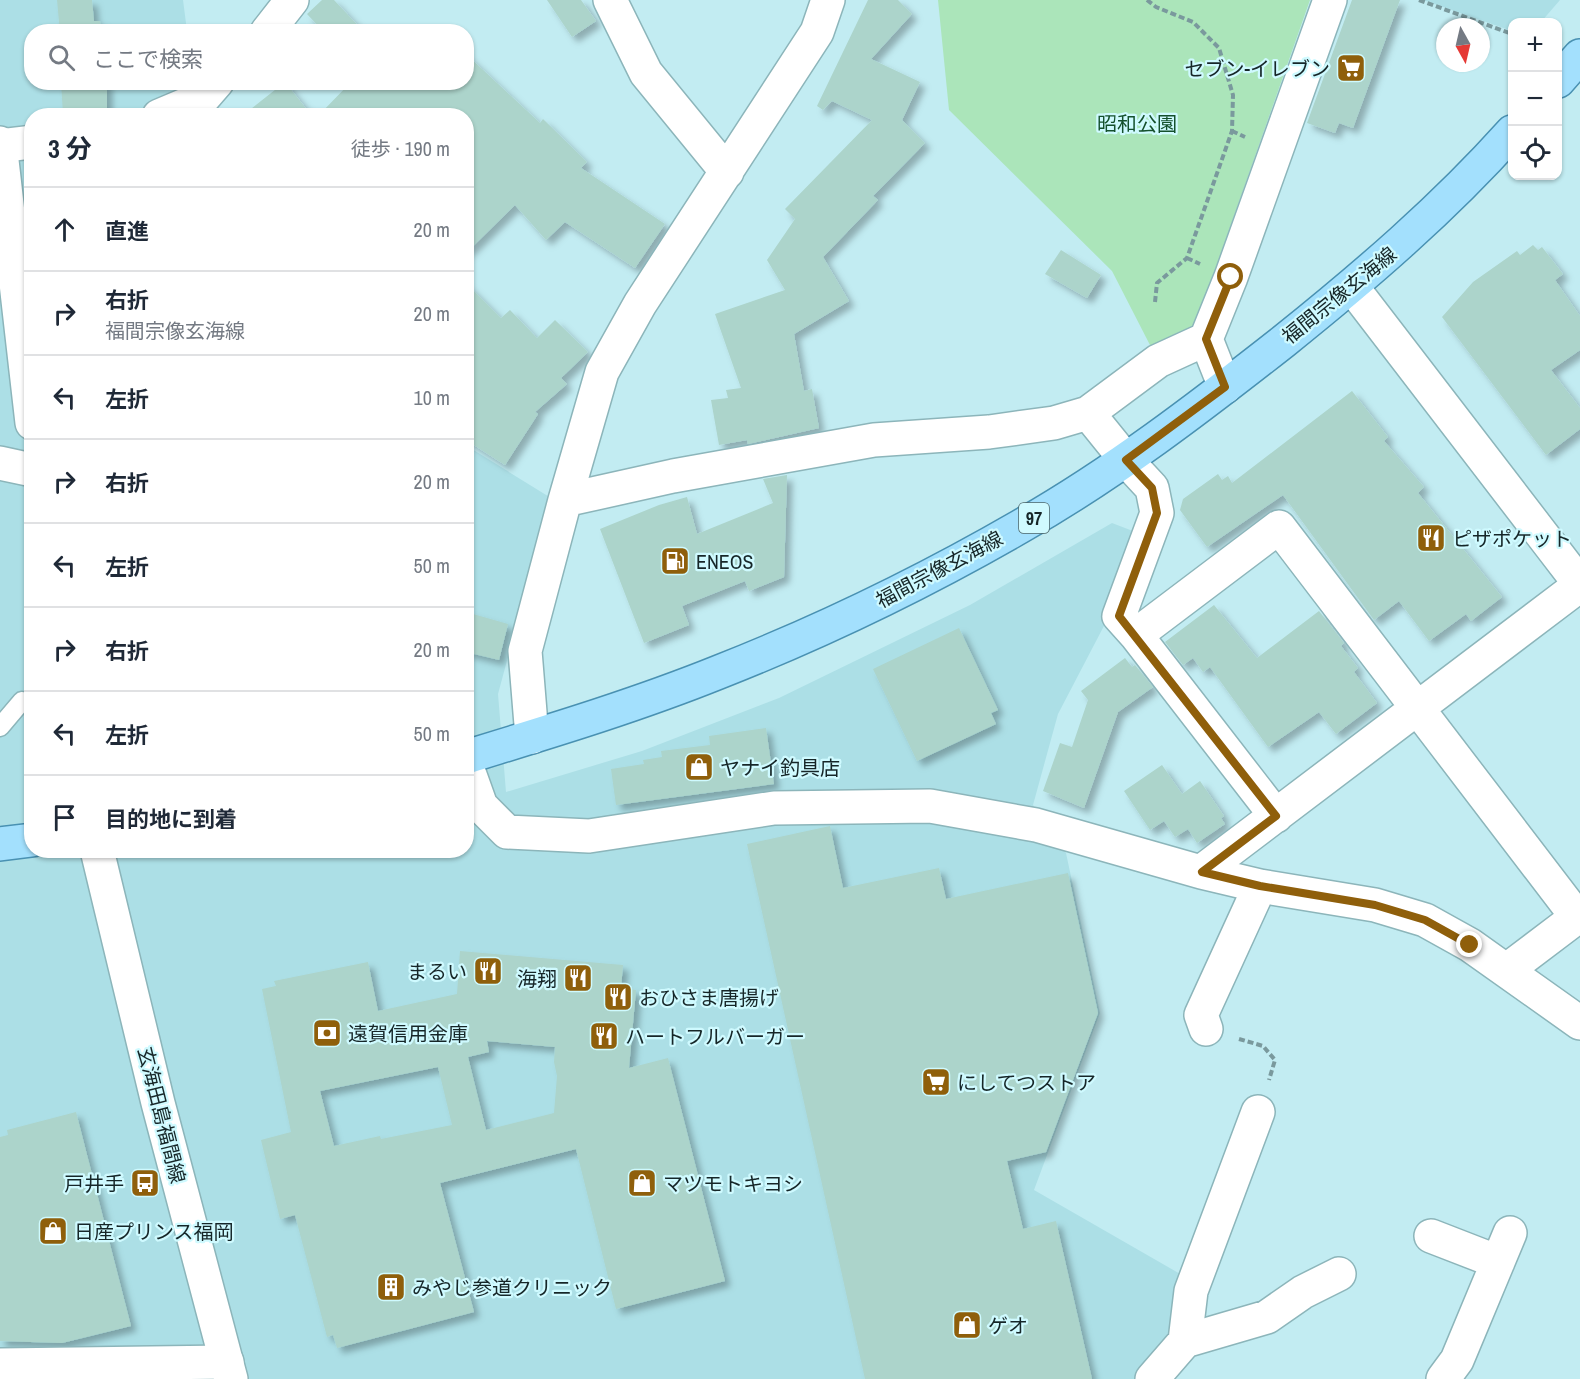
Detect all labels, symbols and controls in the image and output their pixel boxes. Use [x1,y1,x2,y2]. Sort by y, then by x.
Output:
north arrow [1436,18,1490,72]
map controls [1508,18,1562,180]
button: + [1508,18,1562,72]
search box [24,24,474,90]
icon: search [45,41,78,74]
text: ここで検索 [93,44,203,74]
supermarket icon: セブン-イレブン [1335,52,1367,84]
place label: セブン-イレブン [1185,55,1330,82]
button: − [1508,72,1562,126]
park label: 昭和公園 [1097,110,1177,137]
button: locate [1508,126,1562,180]
text: 3 分 [48,131,92,166]
text: 徒歩 · 190 m [351,135,450,162]
icon: ahead [48,213,81,246]
text: 直進 [105,216,149,246]
text: 20 m [414,216,450,243]
street label: 福間宗像玄海線 [1276,240,1402,350]
route start [1217,263,1243,289]
text: 右折 [105,285,149,315]
icon: right [48,297,81,330]
text: 20 m [414,300,450,327]
text: 福間宗像玄海線 [105,317,245,344]
icon: left [48,381,81,414]
text: 左折 [105,384,149,414]
text: 10 m [414,384,450,411]
icon: right [48,465,81,498]
text: 右折 [105,468,149,498]
text: 20 m [414,468,450,495]
road number: 97 [1019,503,1049,533]
restaurant icon: ピザポケット [1415,522,1447,554]
street label: 福間宗像玄海線 [871,524,1007,614]
place label: ピザポケット [1452,525,1572,552]
fuel station icon: ENEOS [659,545,691,577]
place label: ENEOS [696,548,753,575]
icon: left [48,549,81,582]
text: 左折 [105,552,149,582]
text: 50 m [414,552,450,579]
icon: right [48,633,81,666]
text: 右折 [105,636,149,666]
text: 20 m [414,636,450,663]
icon: left [48,717,81,750]
text: 左折 [105,720,149,750]
text: 50 m [414,720,450,747]
shop icon: ヤナイ釣具店 [683,751,715,783]
place label: ヤナイ釣具店 [720,754,840,781]
icon: arrive [48,801,81,834]
text: 目的地に到着 [105,804,237,834]
route end [1456,931,1482,957]
restaurant icon: まるい [472,955,504,987]
place label: まるい [407,958,467,985]
restaurant icon: 海翔 [562,962,594,994]
place label: 海翔 [517,965,557,992]
restaurant icon: おひさま唐揚げ [602,981,634,1013]
place label: おひさま唐揚げ [639,984,779,1011]
bank icon: 遠賀信用金庫 [311,1017,343,1049]
place label: 遠賀信用金庫 [348,1020,468,1047]
restaurant icon: ハートフルバーガー [588,1020,620,1052]
place label: ハートフルバーガー [625,1023,805,1050]
street label: 玄海田島福間線 [132,1044,192,1186]
supermarket icon: にしてつストア [920,1066,952,1098]
place label: にしてつストア [957,1069,1096,1096]
bus stop icon: 戸井手 [129,1167,161,1199]
shop icon: マツモトキヨシ [626,1167,658,1199]
place label: 戸井手 [64,1170,124,1197]
place label: マツモトキヨシ [663,1170,803,1197]
shop icon: 日産プリンス福岡 [37,1215,69,1247]
place label: 日産プリンス福岡 [74,1218,234,1245]
building icon: みやじ参道クリニック [375,1271,407,1303]
place label: みやじ参道クリニック [412,1274,612,1301]
shop icon: ゲオ [951,1309,983,1341]
place label: ゲオ [988,1312,1028,1339]

